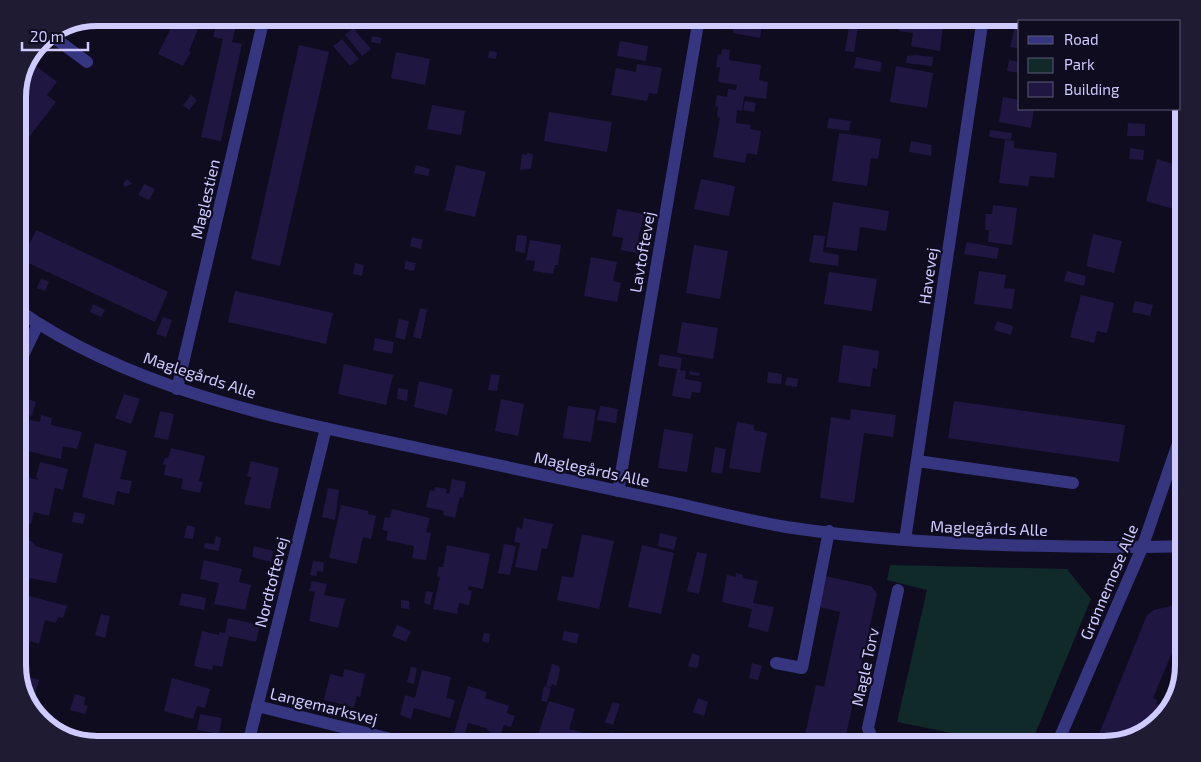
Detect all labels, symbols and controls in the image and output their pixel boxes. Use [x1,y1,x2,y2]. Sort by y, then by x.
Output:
scale bar [22,20,89,52]
legend [1018,20,1181,110]
text: 20 m [30,27,64,45]
text: Road [1064,30,1099,48]
text: Park [1064,55,1095,73]
text: Building [1064,80,1120,98]
street label: Maglestien [186,157,223,241]
street label: Lavtoftevej [625,210,659,294]
street label: Havevej [914,246,942,306]
street label: Maglegårds Alle [141,347,259,402]
street label: Maglegårds Alle [533,447,652,490]
street label: Maglegårds Alle [930,516,1048,539]
street label: Grønnemose Alle [1076,521,1141,642]
street label: Nordtoftevej [250,535,292,629]
street label: Magle Torv [847,625,882,708]
street label: Langemarksvej [268,683,380,729]

